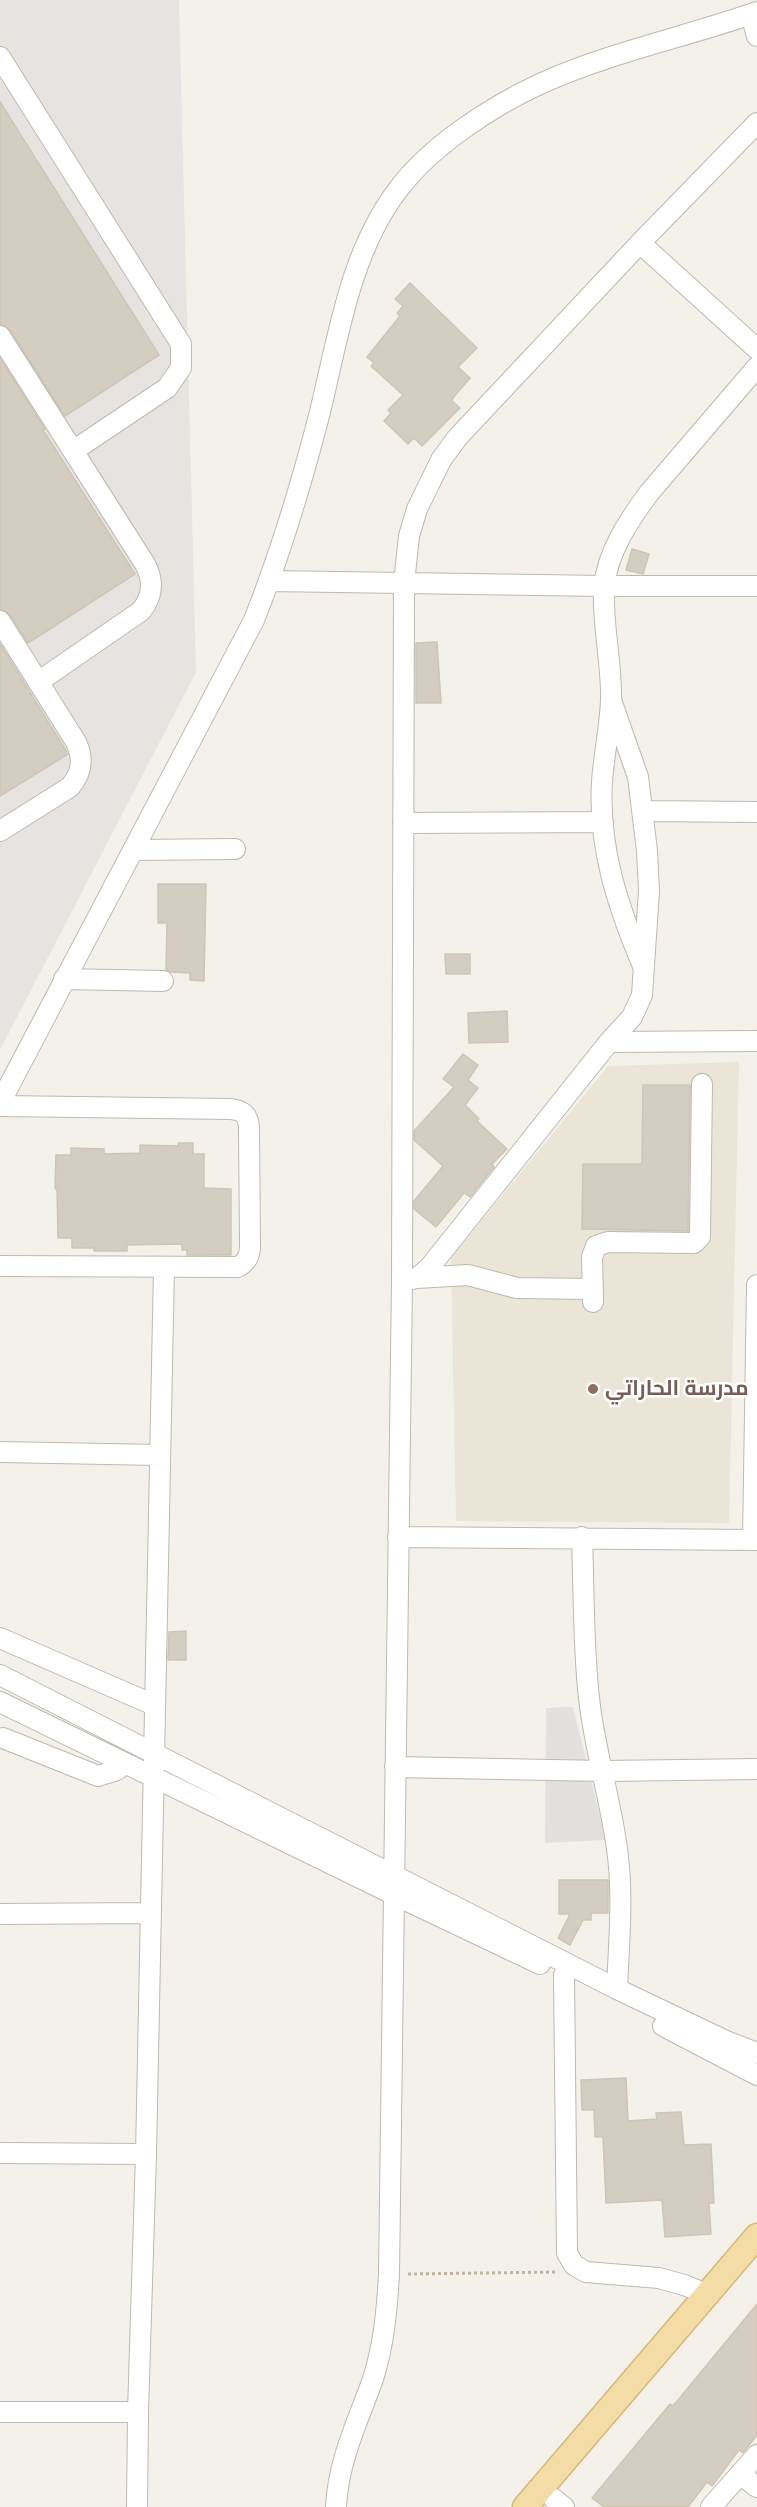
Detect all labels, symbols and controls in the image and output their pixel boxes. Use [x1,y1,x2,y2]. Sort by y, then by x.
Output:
place label: مدرسة الحاراتي [605,1376,749,1402]
marker: مدرسة الحاراتي [586,1382,600,1396]

